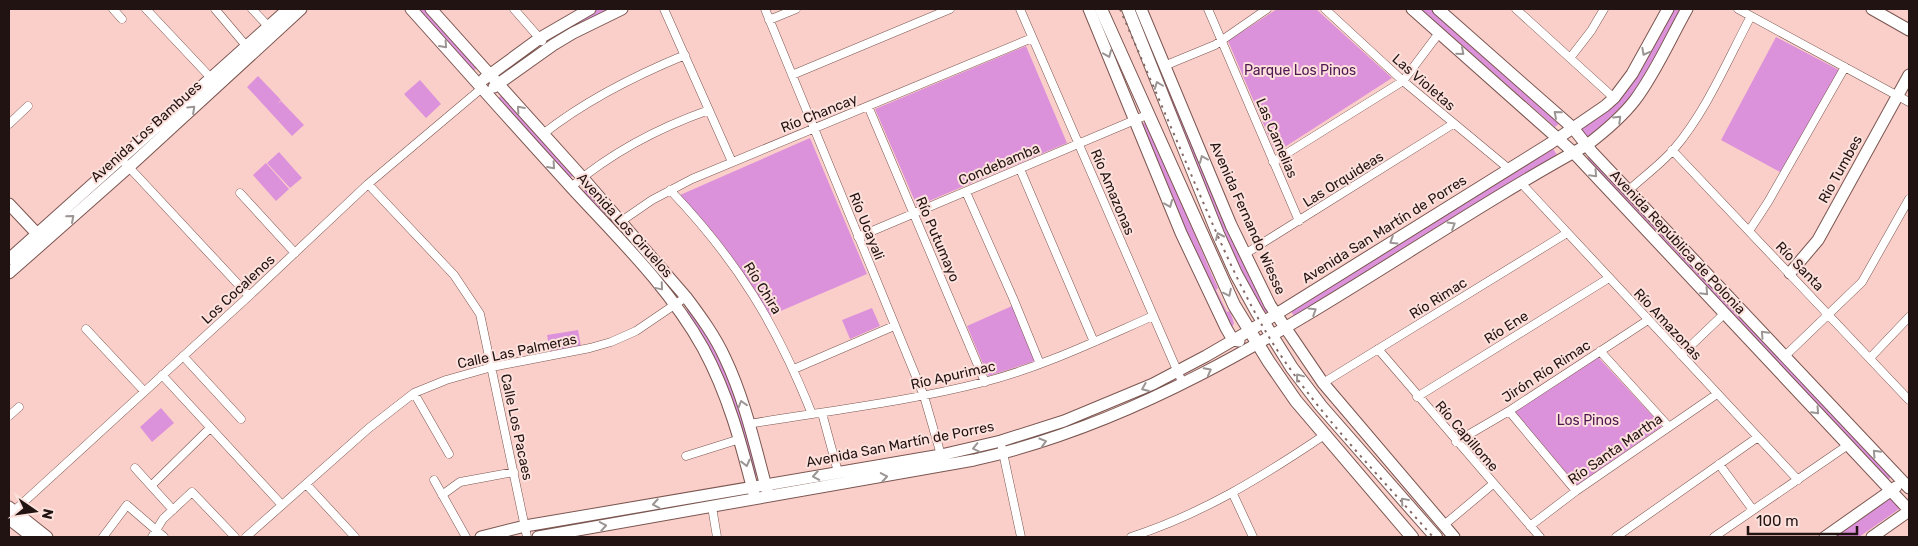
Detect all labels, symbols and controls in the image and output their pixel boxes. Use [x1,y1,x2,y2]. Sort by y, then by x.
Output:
one-way arrow [438,40,447,49]
one-way arrow [1641,46,1651,55]
one-way arrow [1456,47,1465,56]
one-way arrow [1101,49,1112,58]
street label: Las Violetas [1389,50,1459,114]
park label: Parque Los Pinos [1244,62,1356,79]
street label: Avenida Los Bambues [87,77,205,186]
one-way arrow [1154,81,1164,90]
street label: Río Chancay [778,90,860,137]
street label: Las Camelias [1252,96,1301,181]
one-way arrow [517,105,526,114]
one-way arrow [187,106,196,115]
one-way arrow [1554,111,1563,120]
one-way arrow [1612,116,1621,125]
street label: Rio Tumbes [1815,132,1866,206]
street label: Avenida Fernando Wiesse [1206,139,1289,297]
street label: Condebamba [956,140,1042,189]
street label: Río Amazonas [1087,147,1138,238]
street label: Las Orquideas [1300,148,1387,211]
one-way arrow [1199,155,1210,164]
one-way arrow [546,161,555,170]
street label: Avenida República de Polonia [1606,167,1749,318]
one-way arrow [1588,168,1597,177]
street label: Avenida Los Ciruelos [573,170,676,281]
street label: Avenida San Martín de Porres [1299,172,1470,287]
street label: Río Ucayali [845,190,888,262]
street label: Río Putumayo [912,194,963,284]
one-way arrow [1163,199,1173,208]
one-way arrow [66,214,75,223]
one-way arrow [1446,222,1455,232]
one-way arrow [1214,232,1225,241]
one-way arrow [1389,235,1398,245]
street label: Río Santa [1772,238,1827,295]
street label: Los Cocalenos [198,251,279,328]
street label: Río Chira [740,259,785,317]
street label: Río Rimac [1406,274,1470,323]
one-way arrow [655,282,664,291]
street label: Río Amazonas [1630,285,1705,364]
one-way arrow [1699,287,1708,296]
one-way arrow [1222,288,1232,297]
one-way arrow [1308,307,1317,317]
street label: Río Ene [1481,307,1532,348]
street label: Calle Las Palmeras [456,331,578,372]
one-way arrow [1761,331,1770,340]
street label: Jirón Río Rimac [1499,336,1594,406]
street label: Río Apurimac [909,357,997,393]
one-way arrow [1202,367,1211,377]
street label: Calle Los Pacaes [497,372,536,482]
one-way arrow [1296,373,1305,383]
one-way arrow [1141,381,1150,392]
street label: Río Capillome [1431,398,1502,475]
one-way arrow [738,400,748,408]
one-way arrow [1811,405,1820,414]
street label: Río Santa Martha [1565,411,1666,488]
park label: Los Pinos [1557,412,1619,429]
street label: Avenida San Martín de Porres [805,418,995,471]
one-way arrow [1038,438,1047,448]
one-way arrow [971,442,980,453]
one-way arrow [1873,449,1882,458]
one-way arrow [740,459,751,468]
one-way arrow [812,470,820,480]
one-way arrow [880,472,889,482]
north arrow [10,486,60,536]
one-way arrow [1401,497,1410,506]
one-way arrow [651,498,660,508]
scale bar [1748,504,1857,536]
text: N [38,507,57,521]
text: 100 m [1756,512,1798,530]
one-way arrow [599,521,608,531]

